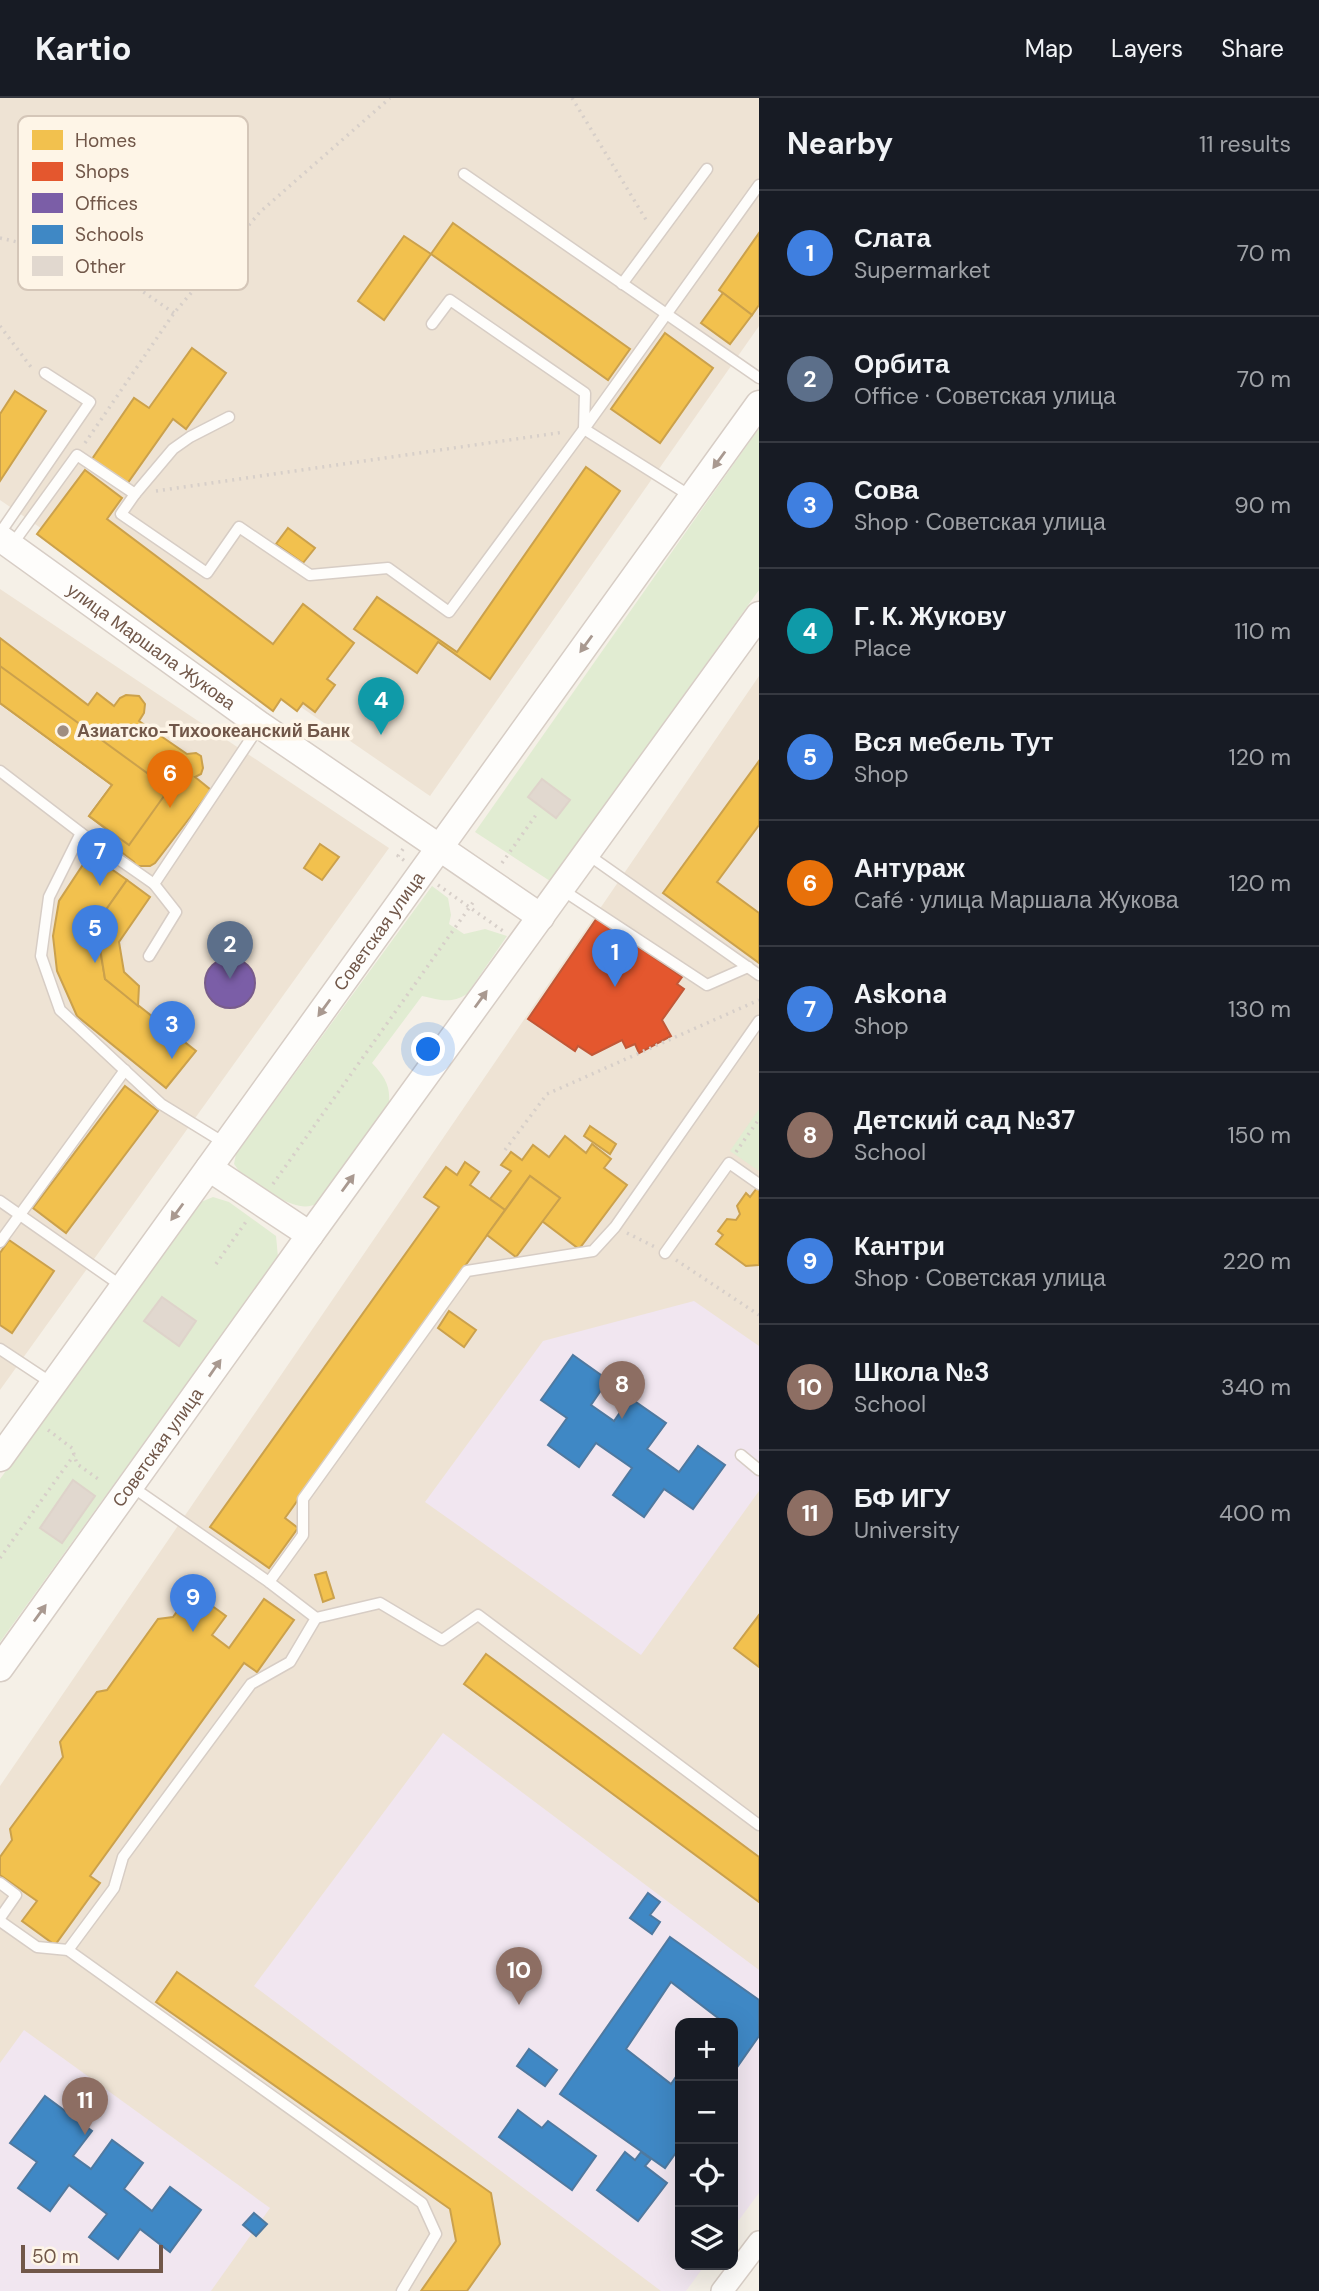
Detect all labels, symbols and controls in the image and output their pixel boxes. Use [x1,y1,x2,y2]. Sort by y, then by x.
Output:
text: Kartio [35,27,132,70]
text: Map [1025,33,1073,64]
text: Layers [1111,33,1183,64]
text: Share [1221,33,1284,64]
legend [18,116,248,290]
text: Nearby [787,124,893,163]
text: Homes [75,128,136,153]
text: 11 results [1199,129,1291,159]
text: Shops [75,159,130,184]
text: Offices [75,191,138,216]
text: Слата [854,221,931,255]
text: Schools [75,222,144,247]
text: 1 [806,238,814,268]
text: 70 m [1237,238,1291,268]
text: Other [75,254,126,279]
text: Supermarket [854,255,990,285]
text: Орбита [854,347,949,381]
text: 2 [803,364,817,394]
text: 70 m [1237,364,1291,394]
text: Office · Советская улица [854,381,1116,411]
one-way arrow [712,451,726,469]
text: Сова [854,473,919,507]
text: 3 [803,490,817,520]
text: 90 m [1234,490,1291,520]
text: Shop · Советская улица [854,507,1106,537]
street label: улица Маршала Жукова [62,578,241,716]
text: Г. К. Жукову [854,599,1006,633]
text: 4 [803,616,817,646]
text: 110 m [1234,616,1291,646]
text: Place [854,633,911,663]
one-way arrow [579,635,593,653]
pin: 4 [358,677,404,735]
place label: Азиатско-Тихоокеанский Банк [77,719,351,743]
marker: Азиатско-Тихоокеанский Банк [55,723,71,739]
text: Вся мебель Тут [854,725,1053,759]
text: 5 [803,742,817,772]
text: 120 m [1228,742,1291,772]
pin: 6 [147,750,193,808]
text: Shop [854,759,909,789]
pin: 7 [77,828,123,886]
text: Антураж [854,851,965,885]
street label: Советская улица [328,866,431,996]
text: 6 [803,868,817,898]
text: 120 m [1228,868,1291,898]
text: Café · улица Маршала Жукова [854,885,1178,915]
pin: 5 [72,905,118,963]
pin: 2 [207,921,253,979]
pin: 1 [592,929,638,987]
text: Askona [854,977,947,1011]
one-way arrow [474,991,489,1009]
text: 7 [804,994,816,1024]
text: 130 m [1228,994,1291,1024]
one-way arrow [318,999,332,1017]
pin: 3 [149,1001,195,1059]
text: Shop [854,1011,909,1041]
your location [411,1032,445,1066]
text: Детский сад №37 [854,1103,1075,1137]
text: 8 [803,1120,817,1150]
text: 150 m [1227,1120,1291,1150]
text: School [854,1137,926,1167]
one-way arrow [340,1175,355,1193]
one-way arrow [170,1203,184,1221]
text: Кантри [854,1229,945,1263]
text: 9 [803,1246,817,1276]
text: 220 m [1222,1246,1291,1276]
text: Shop · Советская улица [854,1263,1106,1293]
text: Школа №3 [854,1355,990,1389]
one-way arrow [208,1359,222,1377]
pin: 8 [599,1361,645,1419]
text: 10 [798,1372,822,1402]
text: 340 m [1221,1372,1291,1402]
street label: Советская улица [107,1382,209,1512]
text: School [854,1389,926,1419]
text: БФ ИГУ [854,1481,950,1515]
text: 11 [802,1498,818,1528]
text: 400 m [1219,1498,1291,1528]
text: University [854,1515,960,1545]
pin: 9 [170,1574,216,1632]
one-way arrow [33,1604,47,1622]
pin: 10 [496,1947,542,2005]
map controls [675,2018,738,2270]
button: + [675,2018,738,2081]
pin: 11 [62,2077,108,2135]
button: − [675,2081,738,2144]
button: locate [675,2144,738,2207]
button: layers [675,2207,738,2270]
scale bar [21,2242,163,2274]
text: 50 m [32,2244,79,2269]

